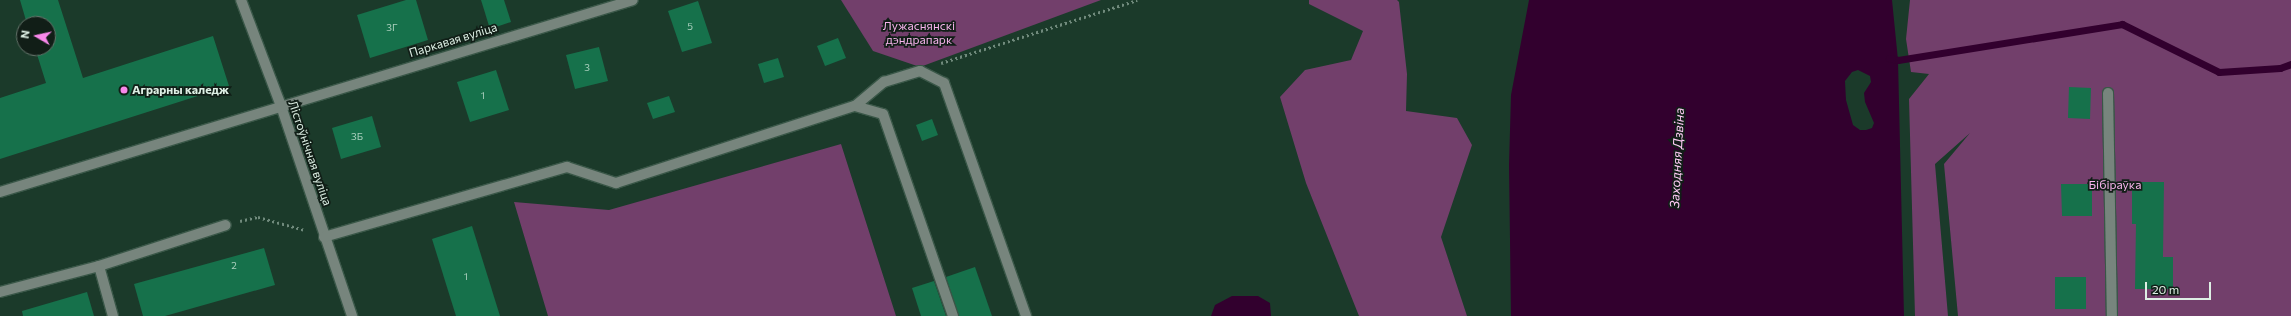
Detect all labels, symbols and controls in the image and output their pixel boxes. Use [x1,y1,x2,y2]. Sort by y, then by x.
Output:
north arrow [16,16,56,56]
park label: Лужаснянскі дэндрапарк [883,19,955,47]
street label: Паркавая вуліца [407,20,499,60]
house number: 5 [687,21,693,33]
house number: 3Г [386,22,398,34]
text: N [18,29,32,39]
house number: 3 [584,62,590,74]
place label: Аграрны каледж [132,83,229,97]
marker: Аграрны каледж [119,85,129,95]
house number: 1 [481,90,485,102]
street label: Лістоўнічная вуліца [285,99,335,207]
water label: Заходняя Дзвіна [1667,107,1687,209]
house number: 3Б [351,131,363,143]
park label: Бібіраўка [2089,178,2141,192]
house number: 2 [231,260,237,272]
house number: 1 [464,271,468,283]
scale bar [2147,274,2213,300]
text: 20 m [2152,282,2179,296]

